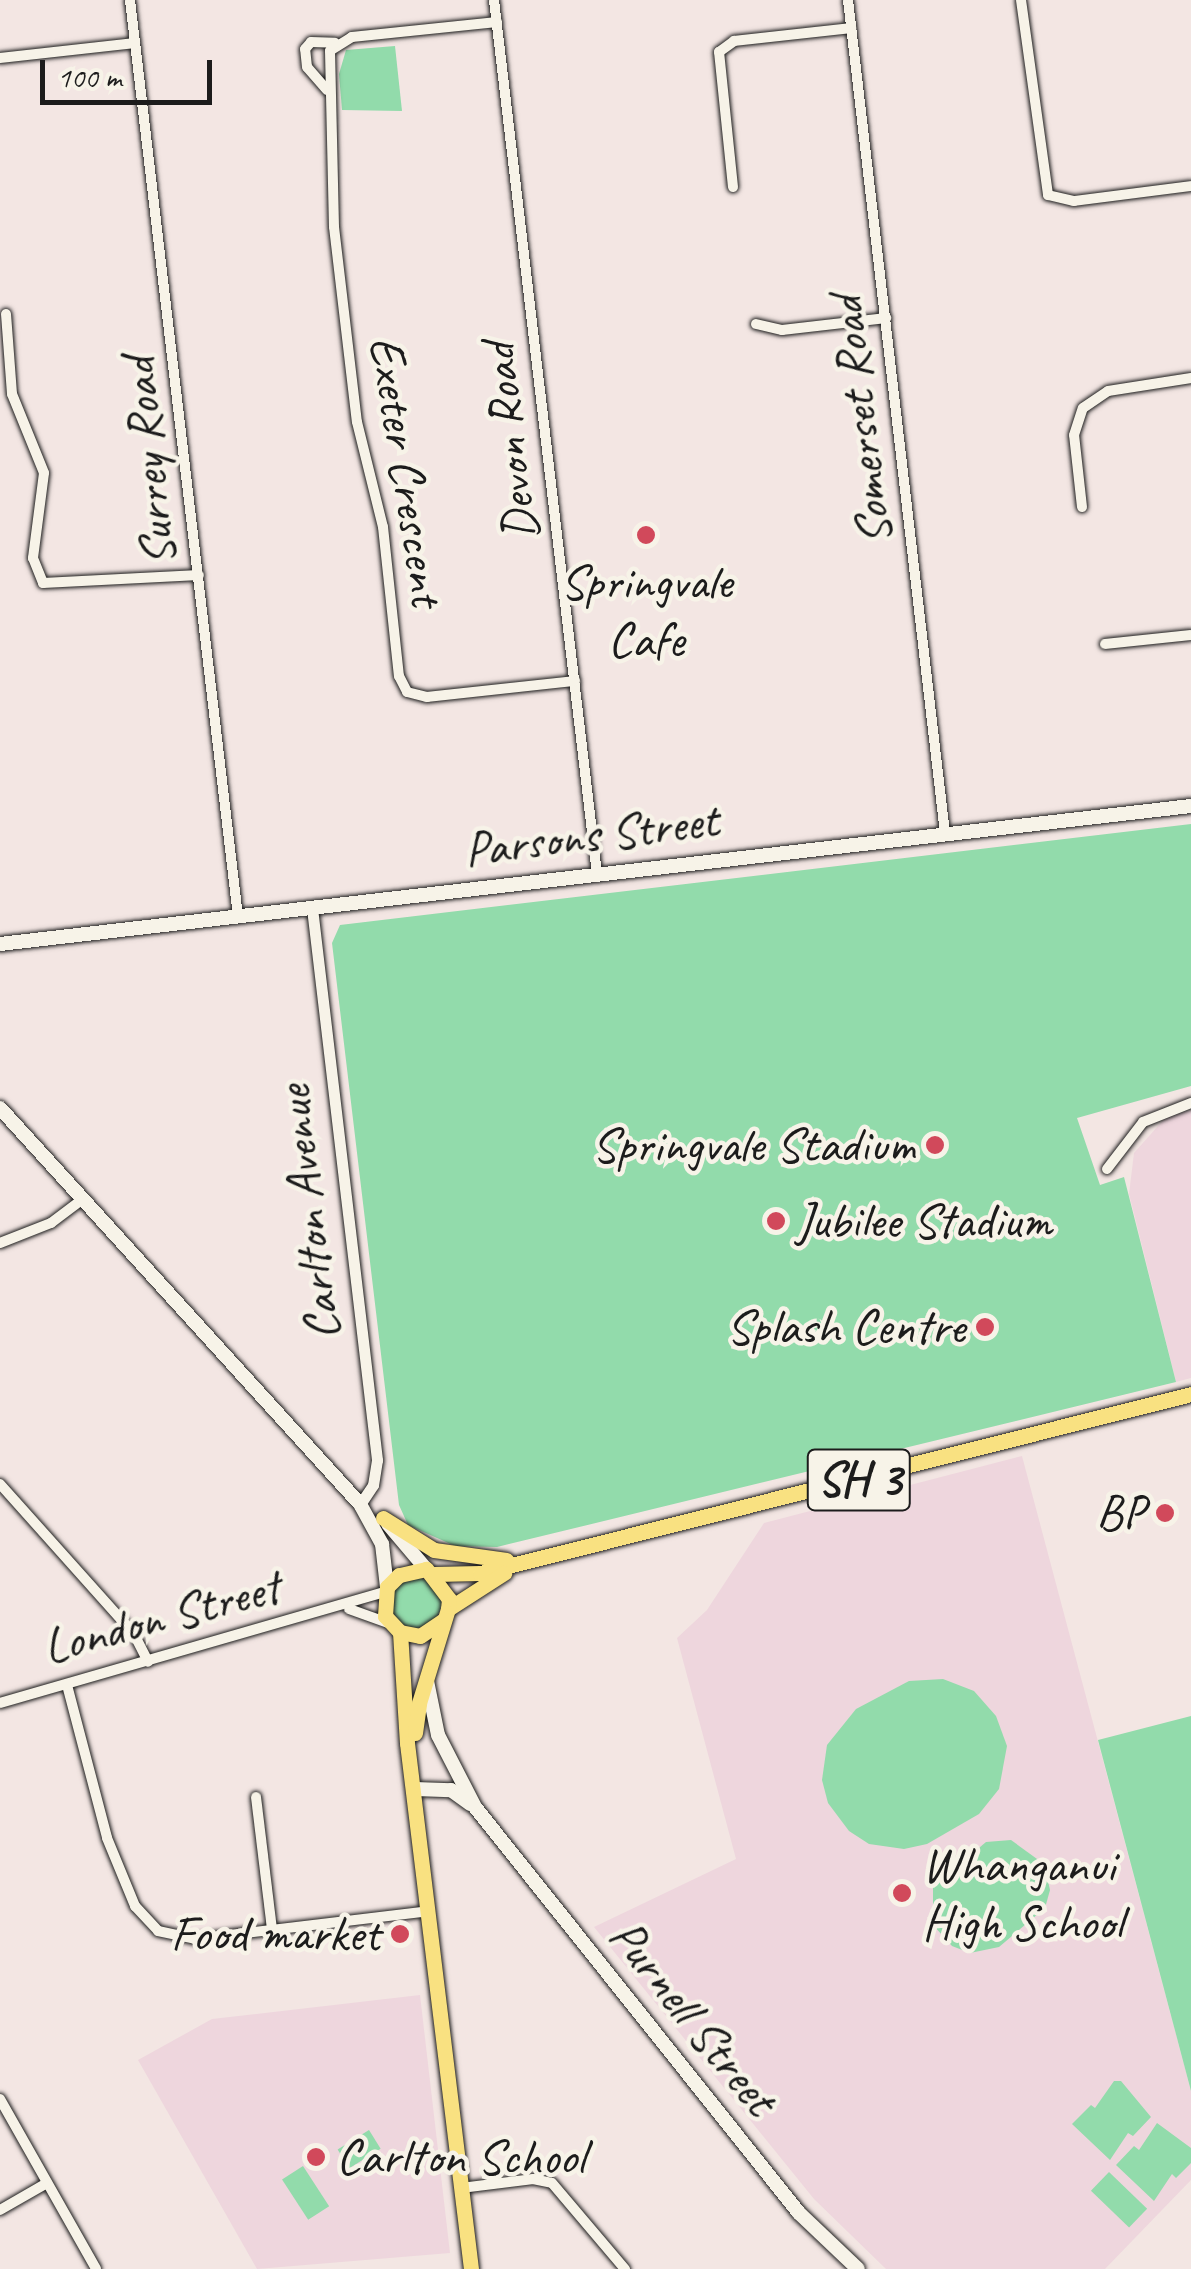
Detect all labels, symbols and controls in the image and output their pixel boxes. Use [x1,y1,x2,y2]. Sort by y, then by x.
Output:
scale bar [45,40,218,102]
text: 100 m [57,58,122,96]
street label: Somerset Road [815,294,905,548]
street label: Exeter Crescent [356,332,458,610]
street label: Devon Road [467,340,551,544]
street label: Surrey Road [107,356,189,568]
marker: Springvale Cafe [635,524,657,546]
place label: Springvale Cafe [560,551,732,668]
street label: Parsons Street [460,790,722,880]
street label: Carlton Avenue [263,1082,353,1344]
place label: Springvale Stadium [592,1115,915,1175]
marker: Springvale Stadium [924,1134,946,1156]
place label: Jubilee Stadium [796,1191,1052,1251]
marker: Jubilee Stadium [765,1210,787,1232]
place label: Splash Centre [726,1297,965,1357]
marker: Splash Centre [974,1316,996,1338]
road number: SH 3 [806,1437,912,1523]
place label: BP [1096,1483,1145,1543]
marker: BP [1154,1502,1176,1524]
street label: London Street [36,1557,286,1677]
place label: Whanganui High School [922,1834,1120,1952]
marker: Whanganui High School [891,1882,913,1904]
place label: Food market [172,1904,380,1964]
street label: Purnell Street [596,1907,790,2127]
marker: Food market [389,1923,411,1945]
place label: Carlton School [336,2127,584,2187]
marker: Carlton School [305,2146,327,2168]

